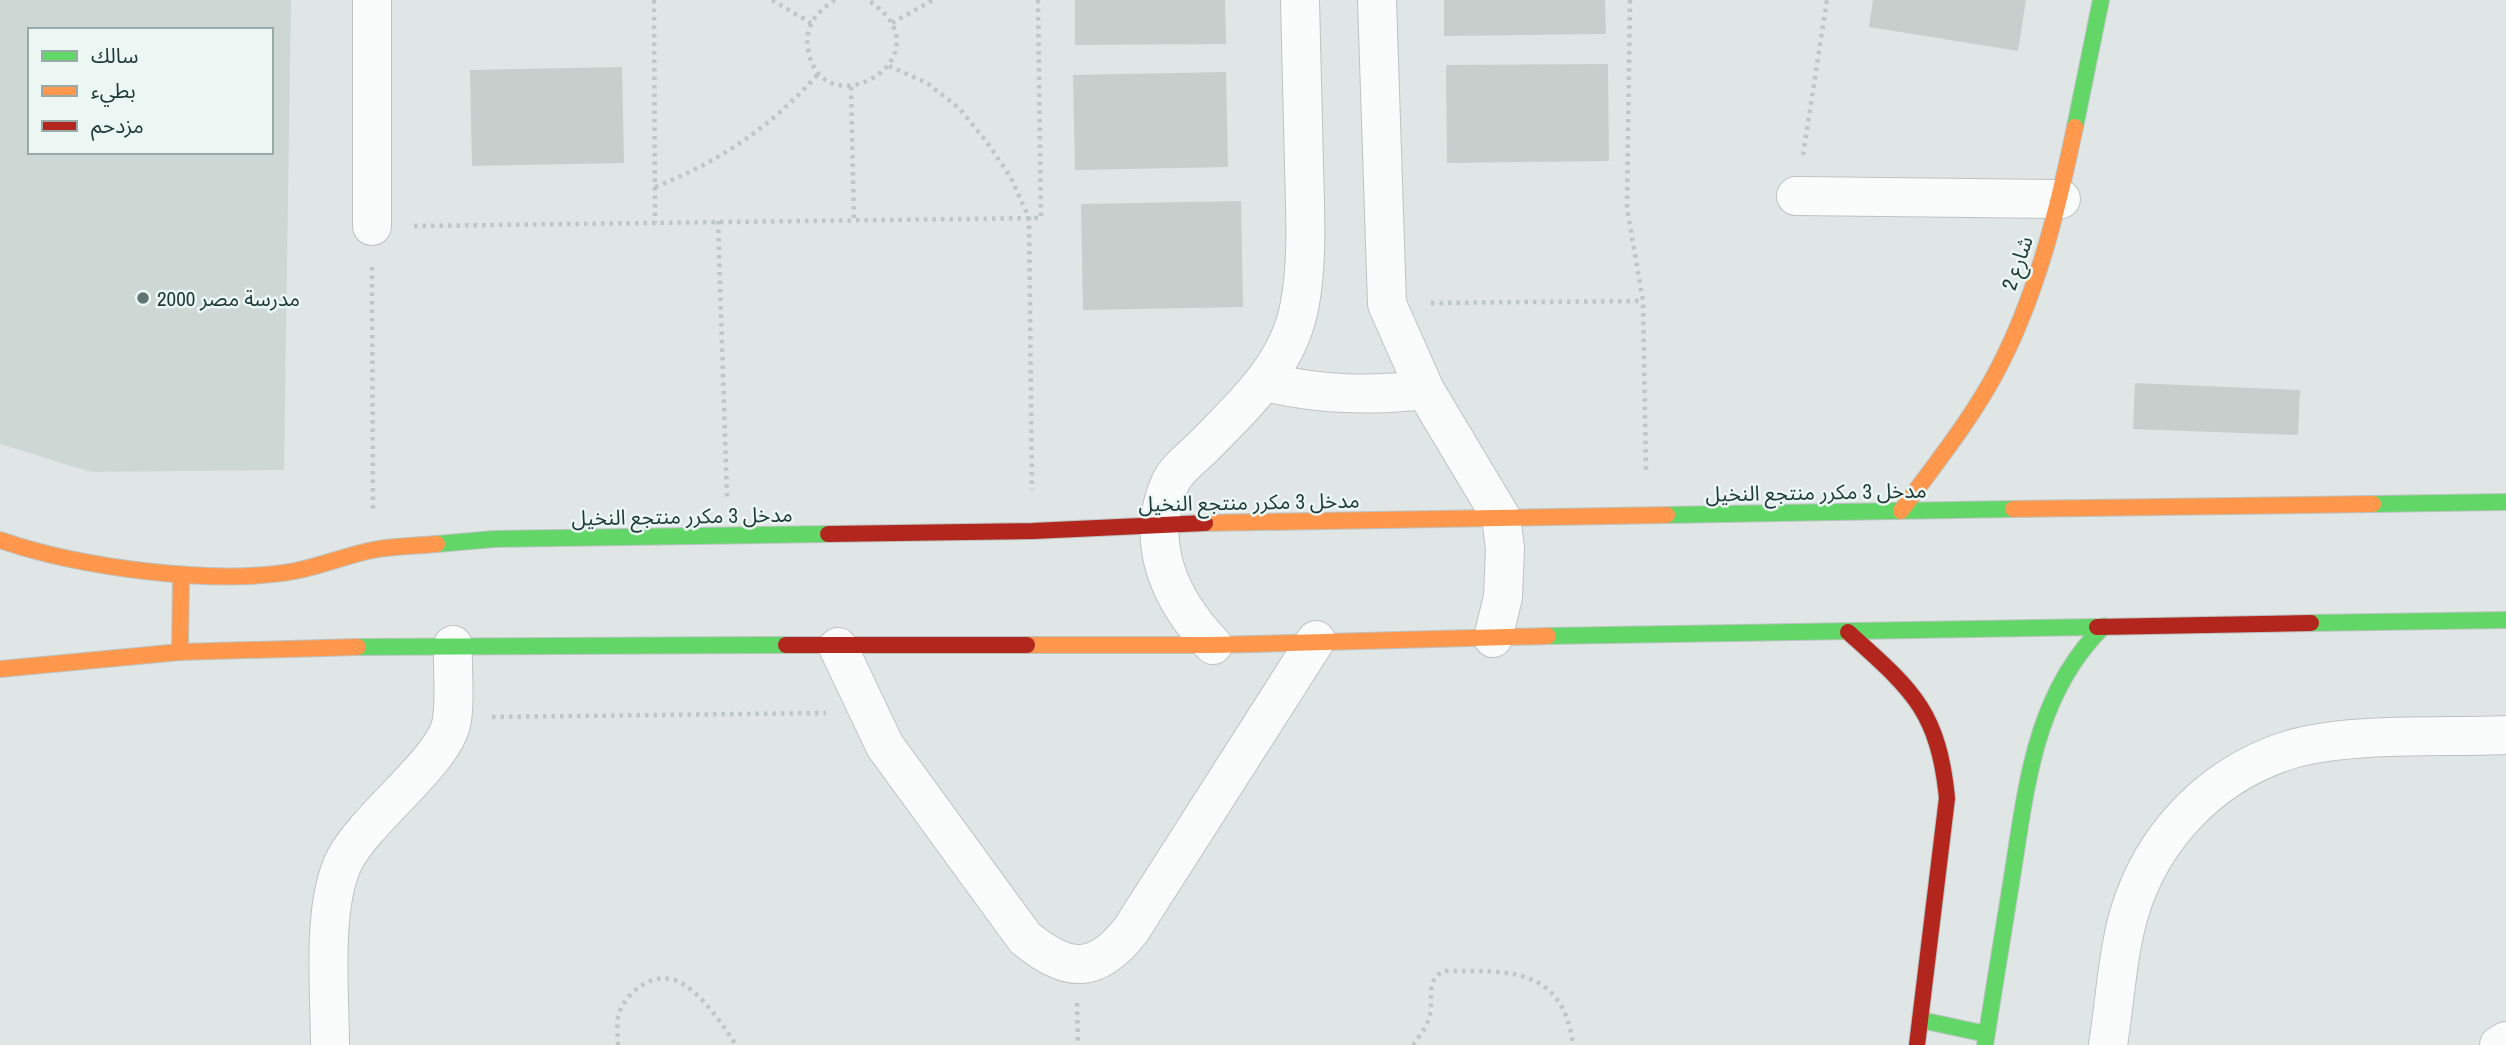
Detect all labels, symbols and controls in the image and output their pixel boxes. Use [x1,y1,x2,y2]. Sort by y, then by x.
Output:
legend [28,28,273,154]
text: سالك [91,41,138,70]
text: بطيء [91,76,136,107]
text: مزدحم [91,111,144,141]
street label: شارع 2 [1994,232,2041,294]
place label: مدرسة مصر 2000 [157,284,300,313]
marker: مدرسة مصر 2000 [135,290,151,306]
street label: مدخل 3 مكرر منتجع النخيل [1705,476,1927,509]
street label: مدخل 3 مكرر منتجع النخيل [1138,486,1360,519]
street label: مدخل 3 مكرر منتجع النخيل [571,500,793,533]

